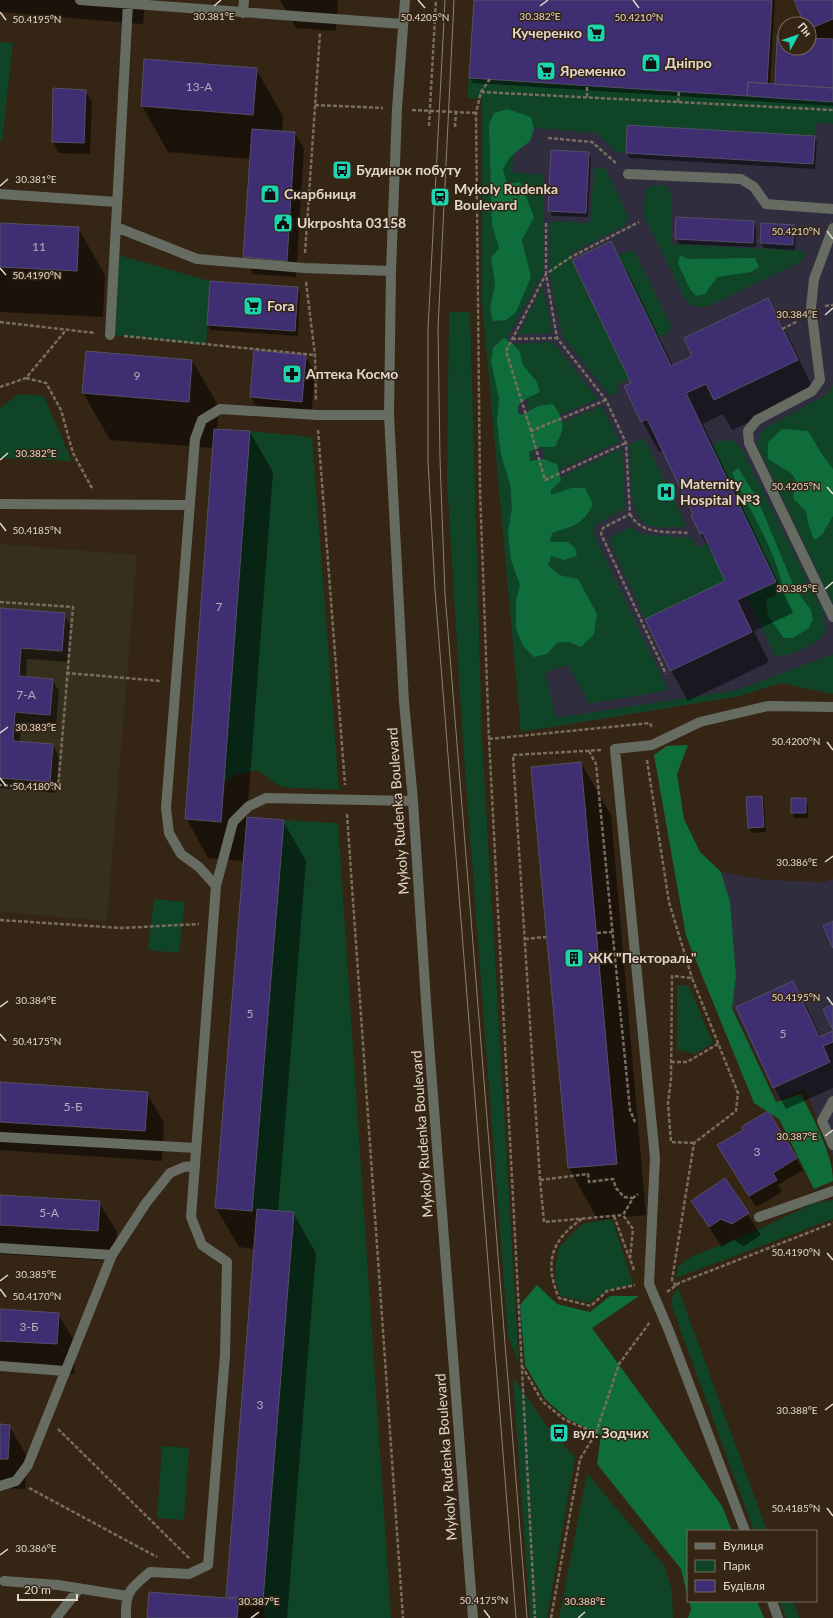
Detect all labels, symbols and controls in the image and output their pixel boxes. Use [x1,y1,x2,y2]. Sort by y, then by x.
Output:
text: 30.381°E [193,10,235,22]
text: 30.382°E [519,10,561,22]
text: 50.4205°N [401,11,449,23]
text: 50.4210°N [615,11,663,23]
text: 50.4195°N [13,13,61,25]
north arrow [777,16,817,56]
text: Пн [795,20,815,39]
supermarket icon: Кучеренко [585,22,607,44]
place label: Кучеренко [512,24,582,41]
shop icon: Дніпро [640,52,662,74]
place label: Дніпро [665,54,712,71]
supermarket icon: Яременко [535,60,557,82]
place label: Яременко [559,62,626,79]
house number: 13-А [186,79,213,94]
bus stop icon: Будинок побуту [331,159,353,181]
place label: Будинок побуту [356,161,462,178]
text: 30.381°E [15,173,57,185]
place label: Mykoly Rudenka Boulevard [454,180,558,213]
shop icon: Скарбниця [259,183,281,205]
place label: Скарбниця [284,185,356,202]
station icon: Mykoly Rudenka Boulevard [429,186,451,208]
public building icon: Ukrposhta 03158 [272,212,294,234]
place label: Ukrposhta 03158 [297,214,406,231]
text: 50.4210°N [772,225,820,237]
house number: 11 [32,239,46,254]
text: 50.4190°N [13,269,61,281]
supermarket icon: Fora [242,295,264,317]
place label: Fora [267,297,295,314]
text: 30.384°E [776,308,818,320]
pharmacy icon: Аптека Космо [281,363,303,385]
place label: Аптека Космо [305,365,398,382]
house number: 9 [134,368,141,383]
text: 30.382°E [15,447,57,459]
place label: Maternity Hospital №3 [680,475,760,508]
text: 50.4205°N [772,480,820,492]
hospital icon: Maternity Hospital №3 [655,481,677,503]
text: 50.4185°N [13,524,61,536]
text: 30.385°E [776,582,818,594]
house number: 7 [216,599,223,614]
house number: 7-А [16,687,37,702]
text: 30.383°E [15,721,57,733]
street label: Mykoly Rudenka Boulevard [383,727,412,895]
text: 50.4200°N [772,735,820,747]
text: 50.4180°N [13,780,61,792]
text: 30.386°E [776,856,818,868]
building icon: ЖК "Пектораль" [563,947,585,969]
place label: ЖК "Пектораль" [588,949,697,966]
text: 50.4195°N [772,991,820,1003]
text: 30.384°E [15,994,57,1006]
house number: 5 [247,1006,254,1021]
house number: 5 [780,1026,787,1041]
text: 50.4175°N [13,1035,61,1047]
street label: Mykoly Rudenka Boulevard [407,1050,436,1218]
house number: 5-Б [64,1099,82,1114]
text: 30.387°E [776,1130,818,1142]
house number: 3 [754,1144,761,1159]
house number: 5-А [39,1205,60,1220]
text: 50.4190°N [772,1246,820,1258]
text: 30.385°E [15,1268,57,1280]
text: 50.4170°N [13,1290,61,1302]
house number: 3-Б [20,1319,38,1334]
street label: Mykoly Rudenka Boulevard [431,1373,460,1541]
house number: 3 [257,1397,264,1412]
text: 30.388°E [776,1404,818,1416]
bus stop icon: вул. Зодчих [548,1422,570,1444]
place label: вул. Зодчих [573,1424,649,1441]
text: 50.4185°N [772,1502,820,1514]
legend [687,1530,817,1602]
text: Вулиця [723,1538,763,1553]
text: 30.386°E [15,1542,57,1554]
text: Парк [723,1558,751,1573]
scale bar [18,1576,77,1602]
text: Будівля [723,1578,765,1593]
text: 20 m [24,1582,51,1597]
text: 50.4175°N [460,1594,508,1606]
text: 30.387°E [238,1595,280,1607]
text: 30.388°E [564,1595,606,1607]

